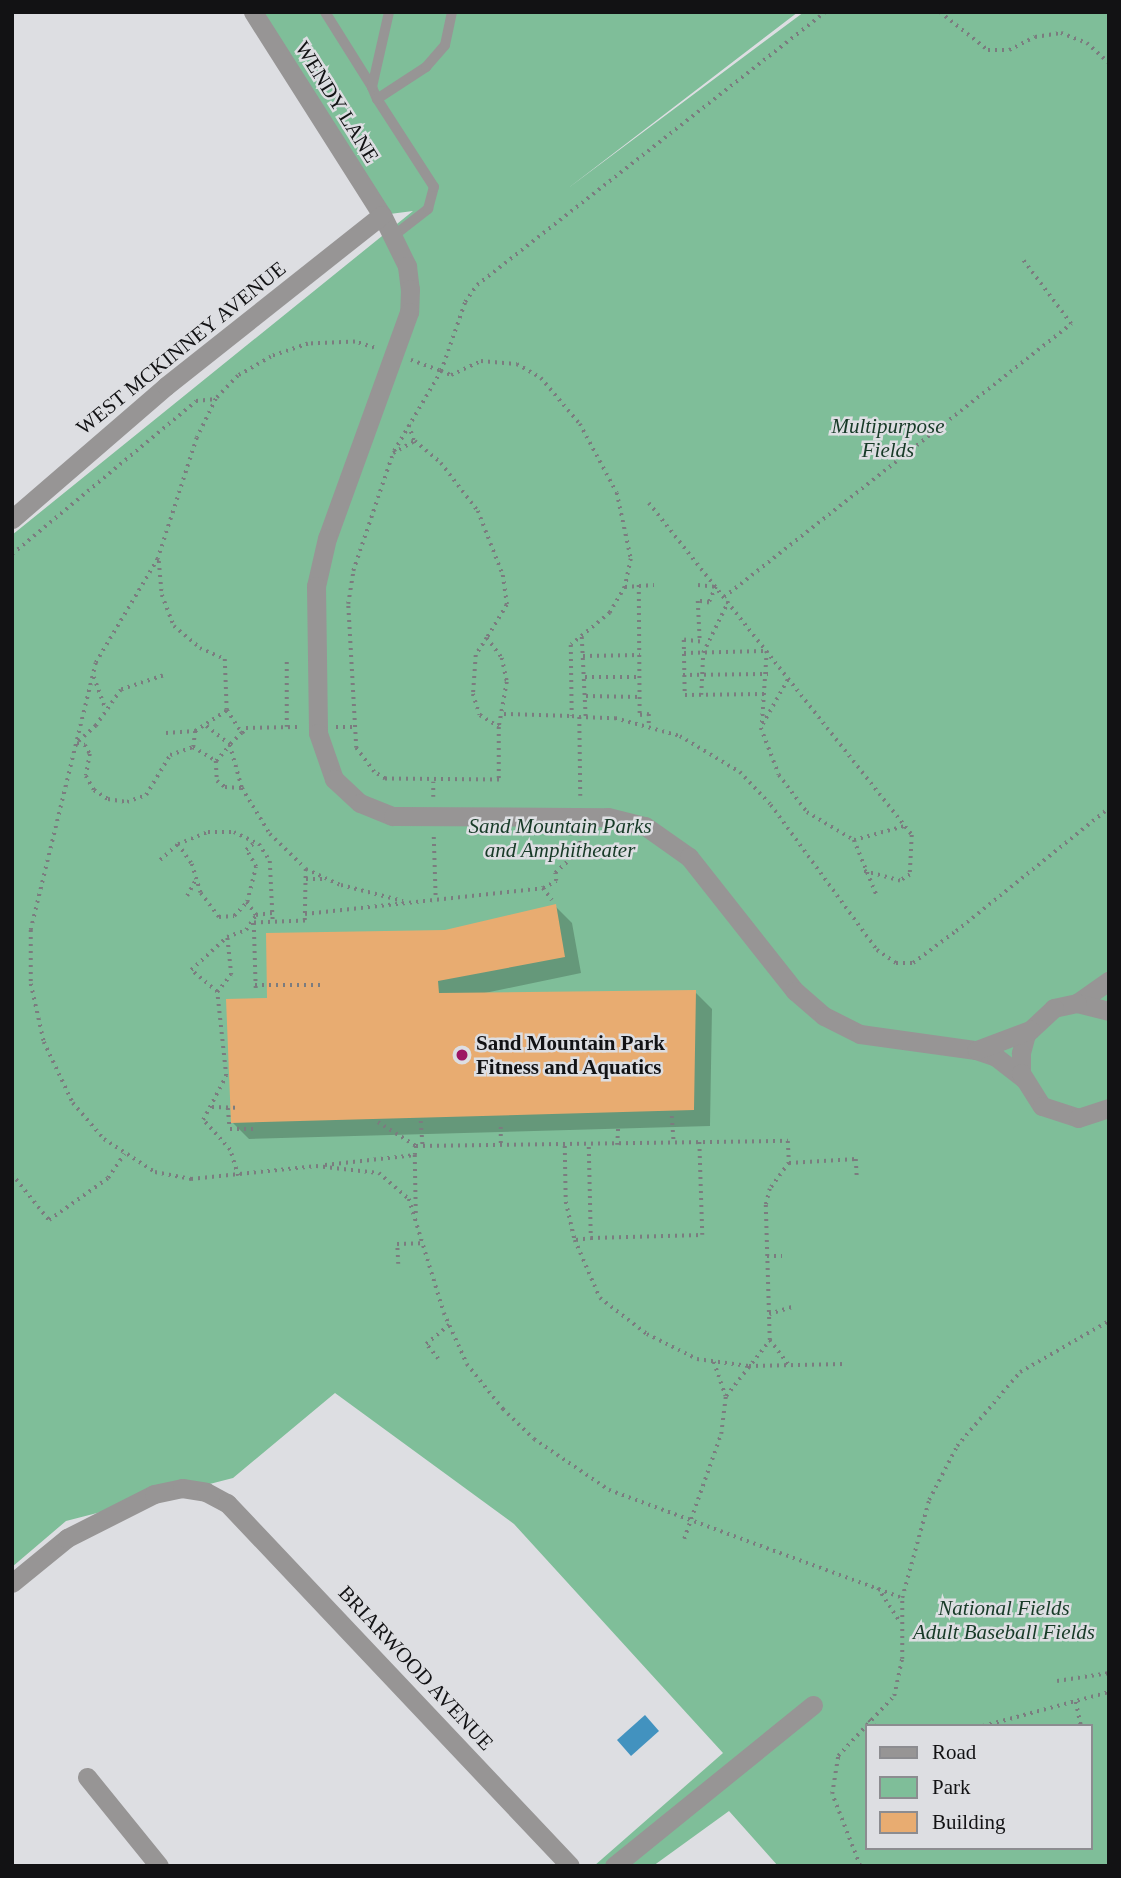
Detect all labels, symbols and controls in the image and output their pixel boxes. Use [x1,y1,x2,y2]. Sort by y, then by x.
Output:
street label: WENDY LANE [289,36,385,168]
street label: WEST MCKINNEY AVENUE [70,255,292,441]
park label: Multipurpose Fields [831,413,945,463]
park label: Sand Mountain Parks and Amphitheater [468,813,652,863]
place label: Sand Mountain Park Fitness and Aquatics [476,1030,665,1080]
marker: Sand Mountain Park Fitness and Aquatics [454,1047,470,1063]
street label: BRIARWOOD AVENUE [333,1580,499,1756]
park label: National Fields Adult Baseball Fields [913,1595,1095,1645]
legend [866,1724,1093,1850]
text: Road [932,1740,976,1764]
text: Park [932,1775,971,1799]
text: Building [932,1810,1006,1834]

